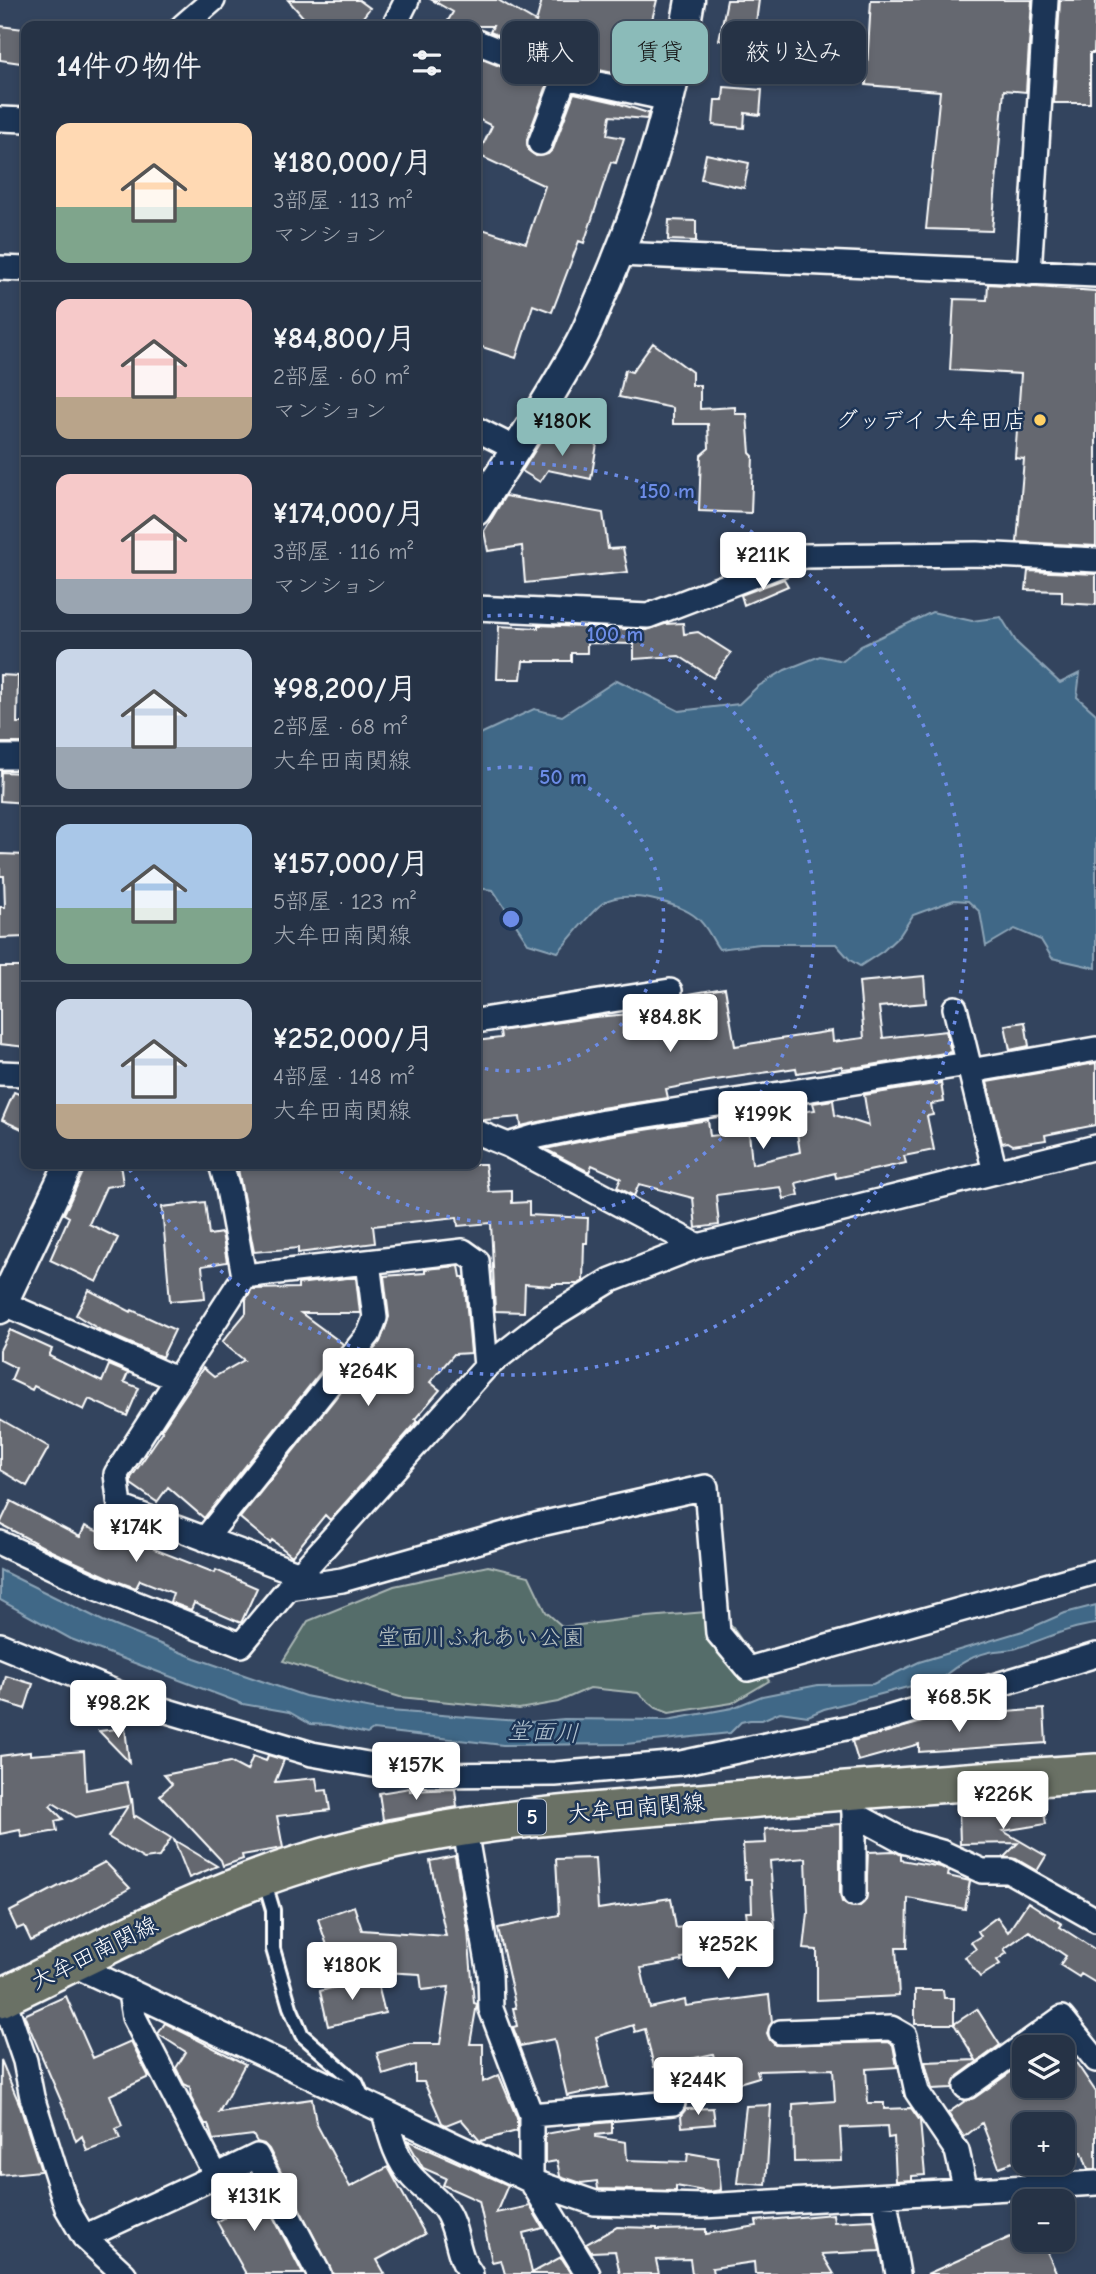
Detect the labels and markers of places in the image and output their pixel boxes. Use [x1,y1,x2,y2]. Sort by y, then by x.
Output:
pin: ¥180K [513,398,611,458]
place label: グッデイ 大牟田店 [835,407,1026,434]
marker: グッデイ 大牟田店 [1032,412,1048,428]
pin: ¥211K [714,532,812,592]
centre of rings [499,907,523,931]
pin: ¥84.8K [613,995,727,1054]
pin: ¥199K [714,1092,812,1151]
pin: ¥264K [319,1348,417,1408]
pin: ¥174K [87,1504,185,1564]
pin: ¥68.5K [902,1674,1016,1734]
pin: ¥98.2K [61,1680,175,1740]
pin: ¥157K [367,1742,465,1802]
pin: ¥226K [954,1772,1052,1831]
pin: ¥252K [679,1922,777,1981]
pin: ¥180K [303,1942,401,2002]
pin: ¥244K [649,2058,747,2117]
pin: ¥131K [205,2174,303,2233]

